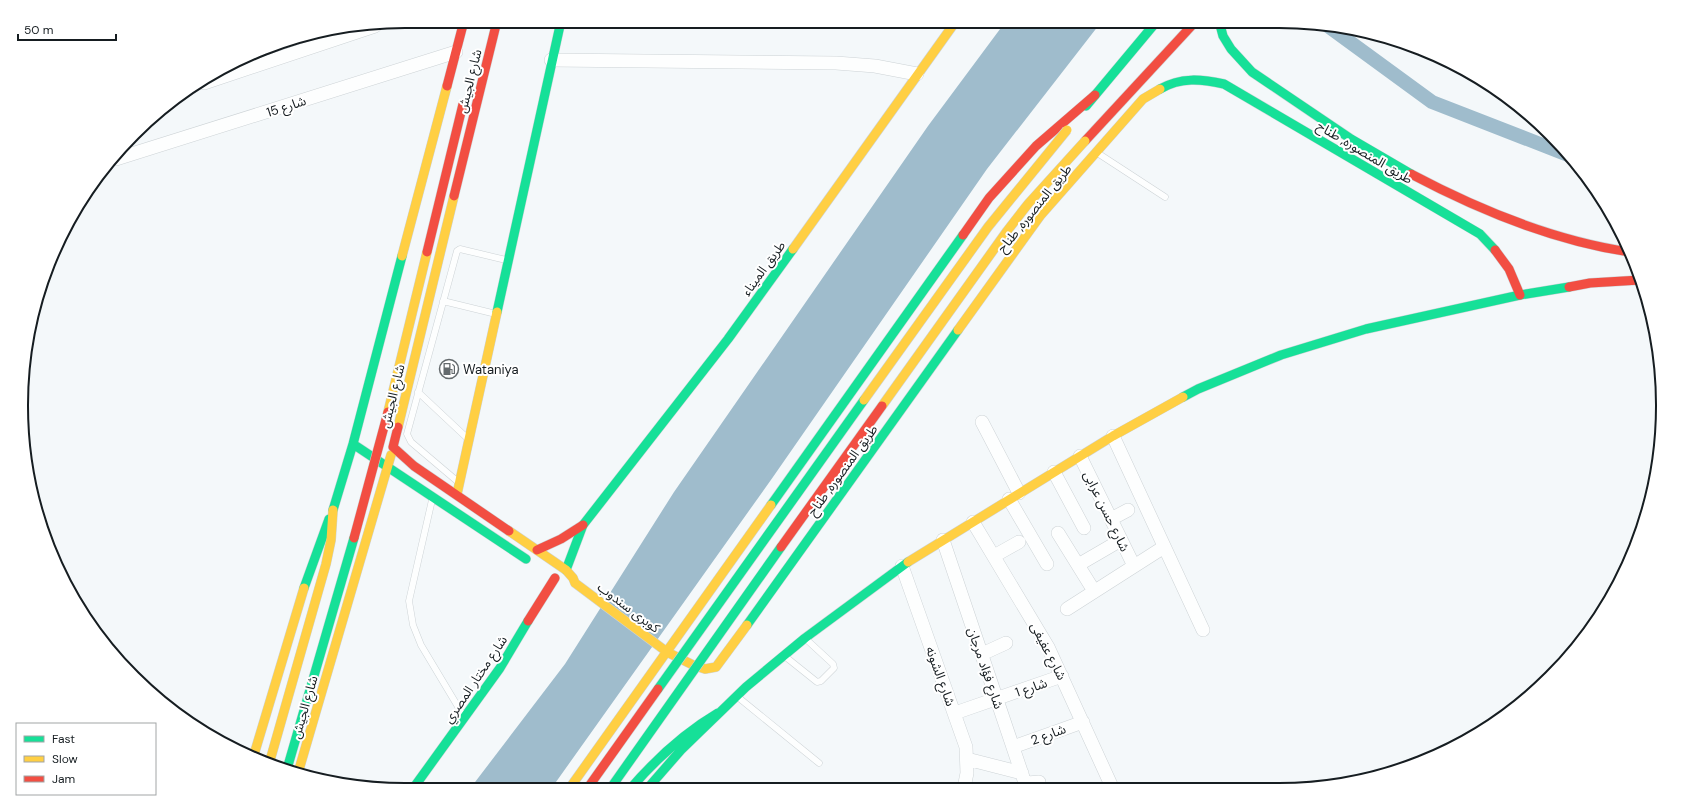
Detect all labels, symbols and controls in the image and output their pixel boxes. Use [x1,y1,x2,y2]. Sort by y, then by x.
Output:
scale bar [18,16,116,42]
text: 50 m [24,22,53,38]
street label: شارع الجيش [453,48,488,115]
street label: شارع 15 [264,92,309,123]
street label: طريق المنصوره, طناح [1313,117,1416,190]
street label: طريق المنصوره, طناح [993,160,1077,257]
street label: طريق الميناء [738,237,789,299]
fuel station icon: Wataniya [438,358,460,380]
place label: Wataniya [463,361,518,378]
street label: شارع الجيش [376,363,411,430]
street label: طريق المنصوره, طناح [803,421,883,521]
street label: شارع حسن عرابى [1078,468,1133,555]
street label: كوبرى سندوب [594,578,664,637]
street label: شارع عفيفى [1025,619,1070,684]
street label: شارع فؤاد مرجان [962,625,1007,712]
street label: شارع مختار المصري [440,632,513,727]
street label: شارع الشونه [920,644,959,709]
street label: شارع الجيش [287,674,324,741]
street label: شارع 1 [1013,674,1050,703]
street label: شارع 2 [1028,720,1069,751]
legend [16,723,156,795]
text: Fast [52,731,75,747]
text: Slow [52,751,78,767]
text: Jam [52,771,75,787]

